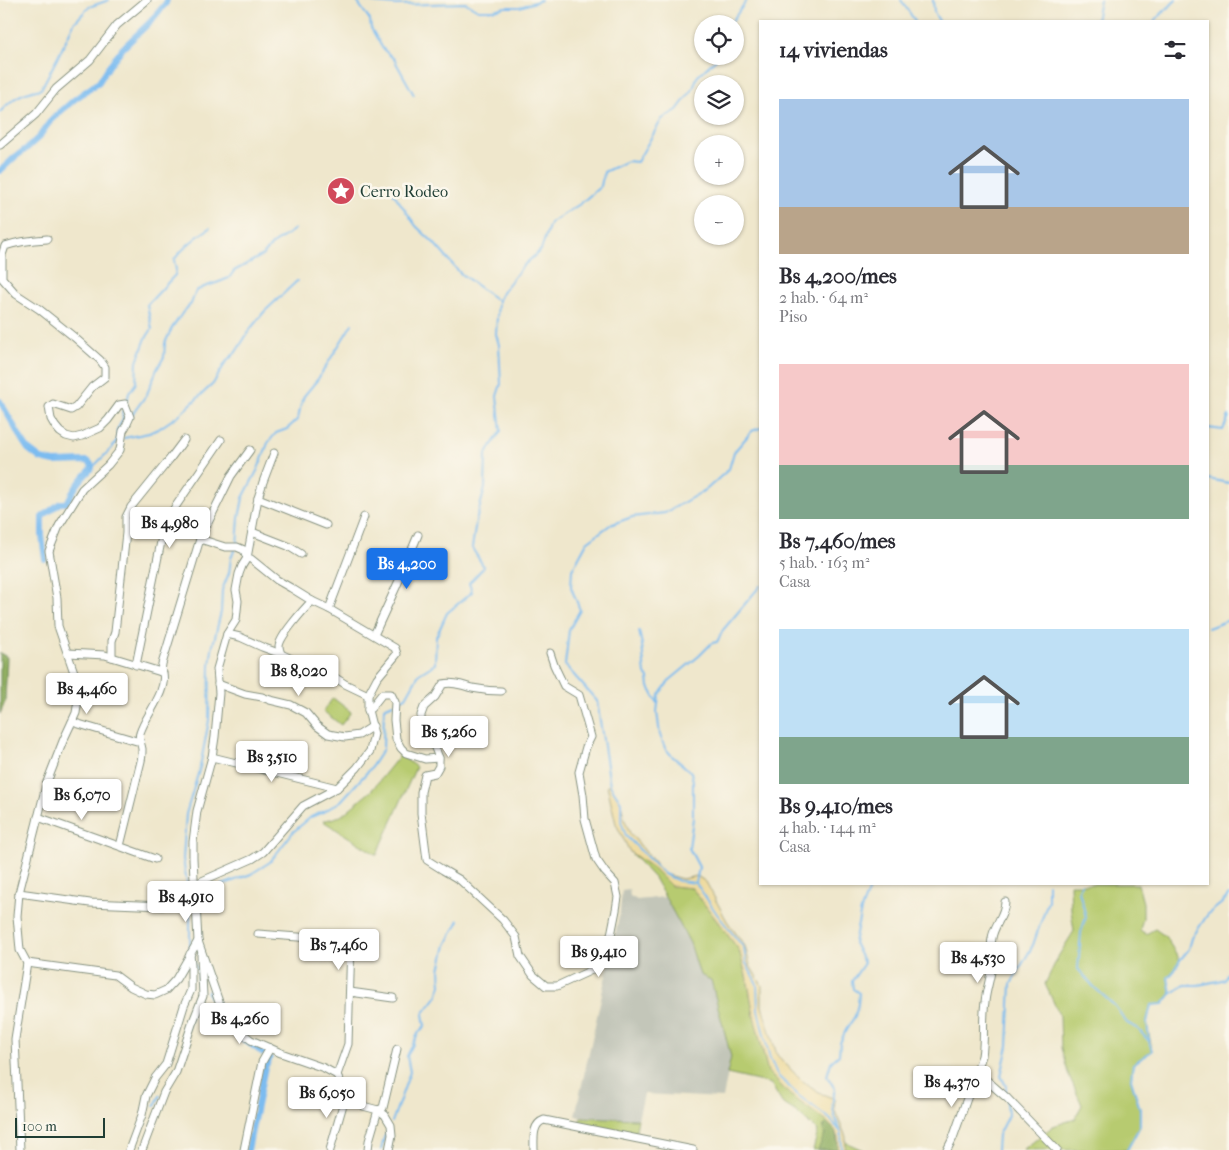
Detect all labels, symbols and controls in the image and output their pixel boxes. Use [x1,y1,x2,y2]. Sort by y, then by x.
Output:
map controls [694,15,744,245]
button: locate [694,15,744,65]
icon: filters [1161,36,1189,64]
text: 14 viviendas [779,38,888,62]
button: layers [694,75,744,125]
icon: home [939,132,1029,222]
button: + [694,135,744,185]
place icon: Cerro Rodeo [326,176,356,206]
place label: Cerro Rodeo [360,182,448,201]
button: − [694,195,744,245]
text: Bs 4,200/mes [779,264,897,288]
text: 2 hab. · 64 m² [779,288,868,307]
text: Piso [779,307,807,326]
icon: home [939,397,1029,487]
pin: Bs 4,980 [118,506,222,549]
text: Bs 4,980 [141,513,199,532]
text: Bs 7,460/mes [779,529,896,553]
pin: Bs 4,200 [355,548,459,590]
text: 5 hab. · 163 m² [779,553,869,572]
text: Bs 4,200 [378,554,436,573]
text: Casa [779,572,810,591]
pin: Bs 8,020 [247,654,351,697]
text: Bs 8,020 [271,661,327,680]
icon: home [939,662,1029,752]
pin: Bs 4,460 [35,672,139,715]
text: Bs 4,460 [57,679,117,698]
pin: Bs 5,260 [397,716,501,758]
text: Bs 5,260 [421,722,477,741]
pin: Bs 3,510 [220,740,324,783]
text: Bs 3,510 [247,747,297,766]
pin: Bs 6,070 [30,778,134,821]
text: Bs 6,070 [53,785,111,804]
text: Bs 9,410/mes [779,794,893,818]
text: 4 hab. · 144 m² [779,818,876,837]
text: Casa [779,837,810,856]
pin: Bs 4,910 [134,880,238,923]
text: Bs 4,910 [158,887,214,906]
pin: Bs 7,460 [287,928,391,971]
text: Bs 7,460 [310,935,368,954]
pin: Bs 9,410 [547,936,651,978]
text: Bs 9,410 [571,942,627,961]
pin: Bs 4,530 [926,942,1030,984]
text: Bs 4,530 [951,948,1005,967]
pin: Bs 4,260 [188,1002,292,1045]
text: Bs 4,260 [211,1009,269,1028]
pin: Bs 4,370 [900,1066,1004,1108]
text: Bs 4,370 [924,1072,980,1091]
pin: Bs 6,050 [275,1076,379,1119]
text: Bs 6,050 [299,1083,355,1102]
scale bar [15,1115,105,1138]
text: 100 m [22,1118,57,1135]

